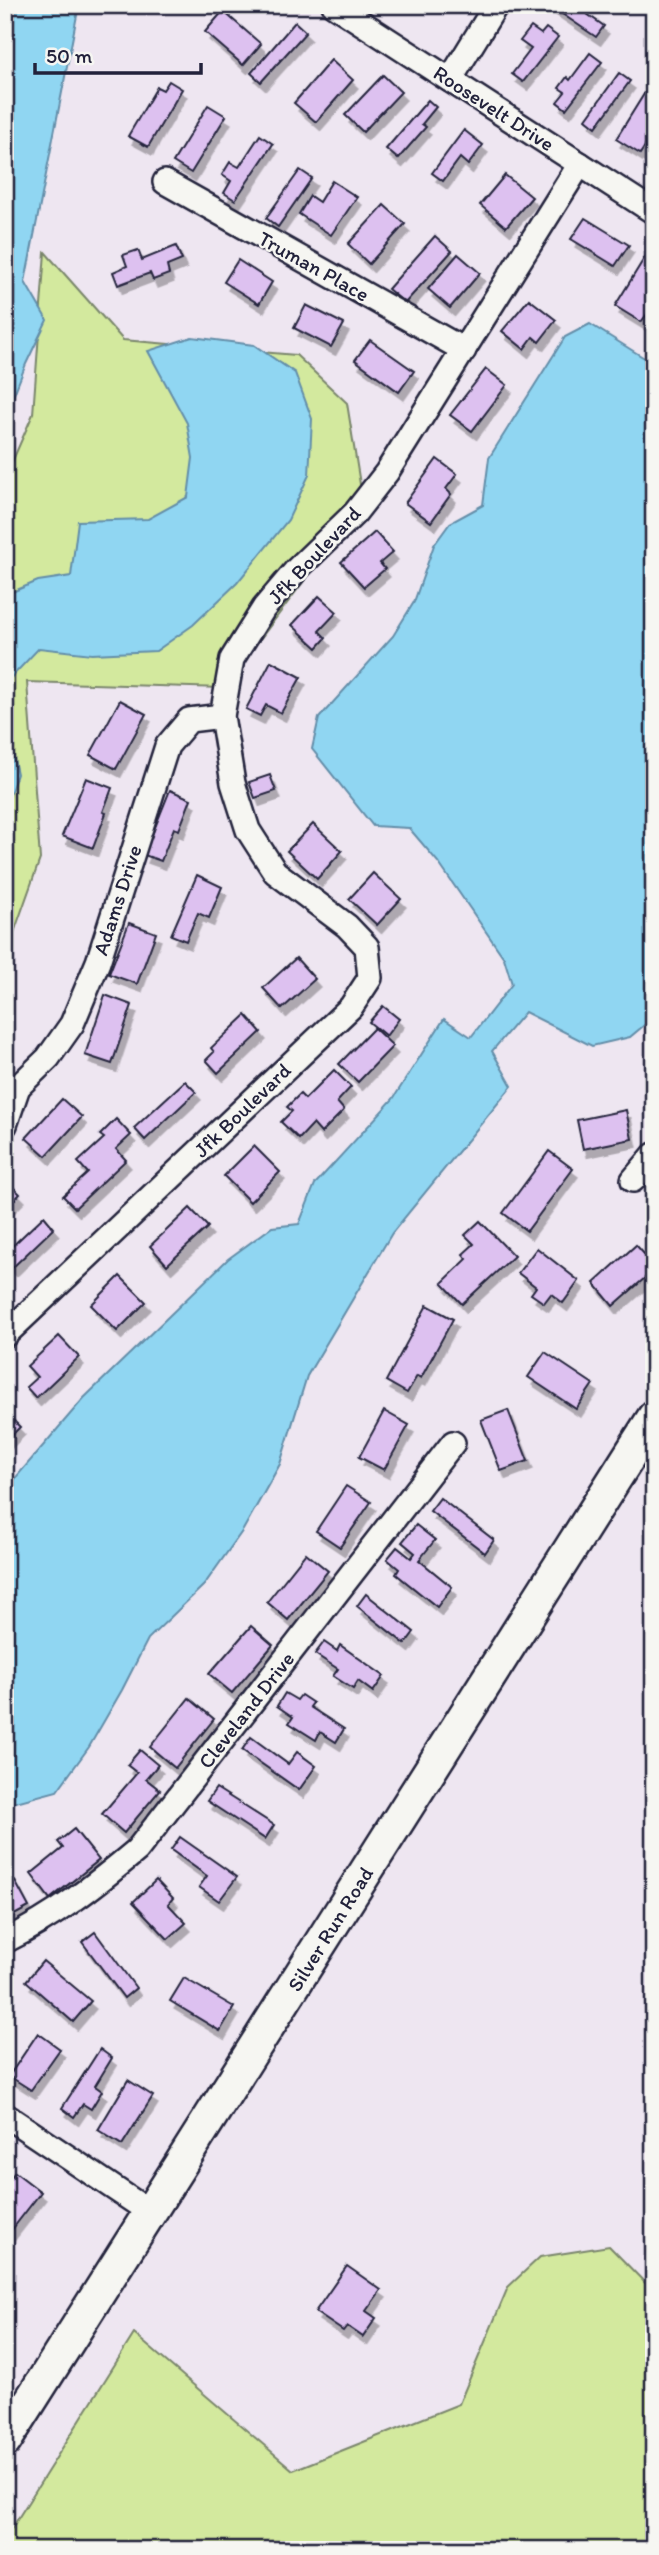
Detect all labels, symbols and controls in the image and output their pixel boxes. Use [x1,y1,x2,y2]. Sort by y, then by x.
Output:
scale bar [35,32,201,76]
text: 50 m [46,43,93,68]
street label: Roosevelt Drive [429,60,559,156]
street label: Truman Place [254,225,374,307]
street label: Jfk Boulevard [262,500,366,609]
street label: Adams Drive [87,842,147,958]
street label: Jfk Boulevard [188,1057,296,1162]
street label: Cleveland Drive [193,1647,299,1773]
street label: Silver Run Road [282,1862,378,1996]

